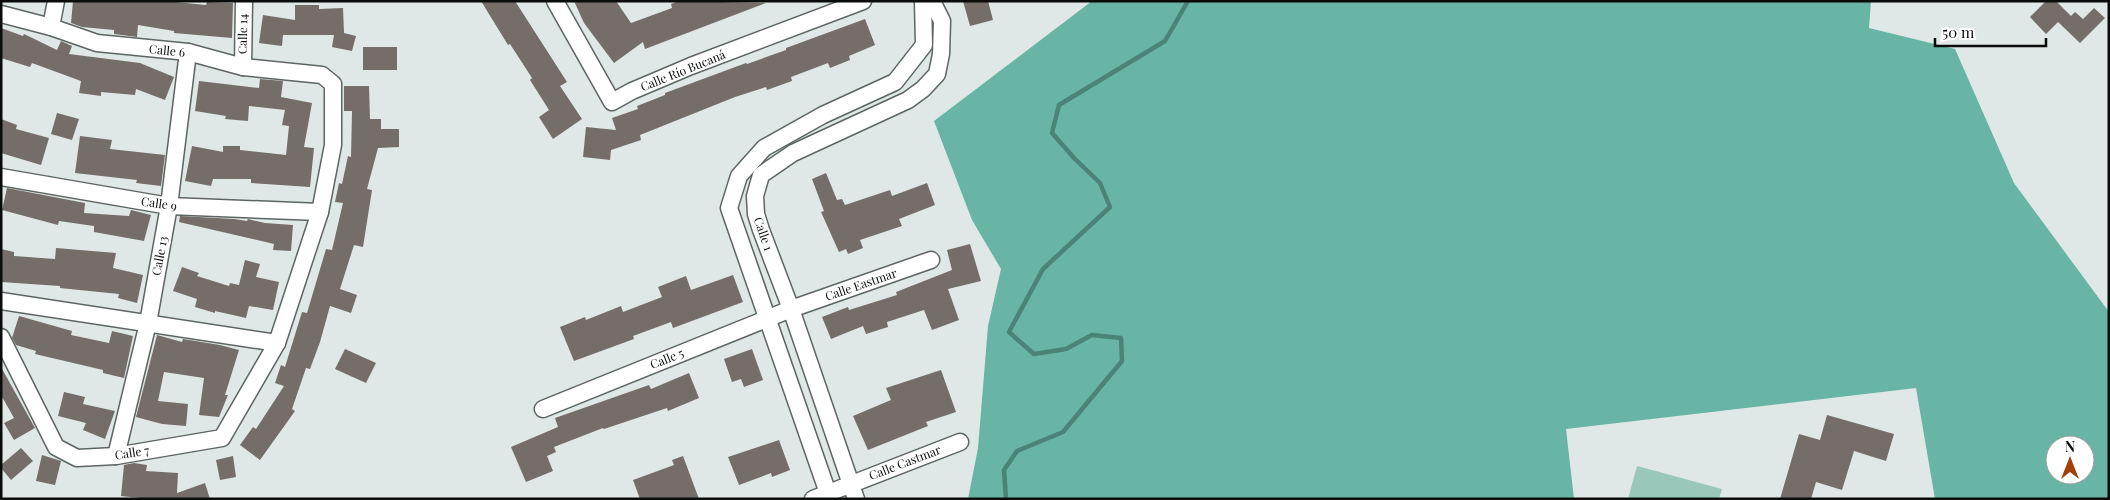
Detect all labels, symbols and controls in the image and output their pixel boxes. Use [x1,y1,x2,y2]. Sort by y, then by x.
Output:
street label: Calle 14 [234,14,250,54]
scale bar [1935,15,2046,47]
text: 50 m [1942,22,1975,42]
street label: Calle 6 [148,40,186,60]
street label: Calle Río Bucaná [638,46,727,94]
street label: Calle 9 [140,193,178,213]
street label: Calle 1 [751,215,777,253]
street label: Calle 13 [147,235,171,277]
street label: Calle Eastmar [823,264,899,304]
street label: Calle 5 [647,344,686,372]
north arrow [2045,435,2095,485]
text: N [2065,437,2075,456]
street label: Calle 7 [113,441,150,463]
street label: Calle Castmar [866,441,944,483]

